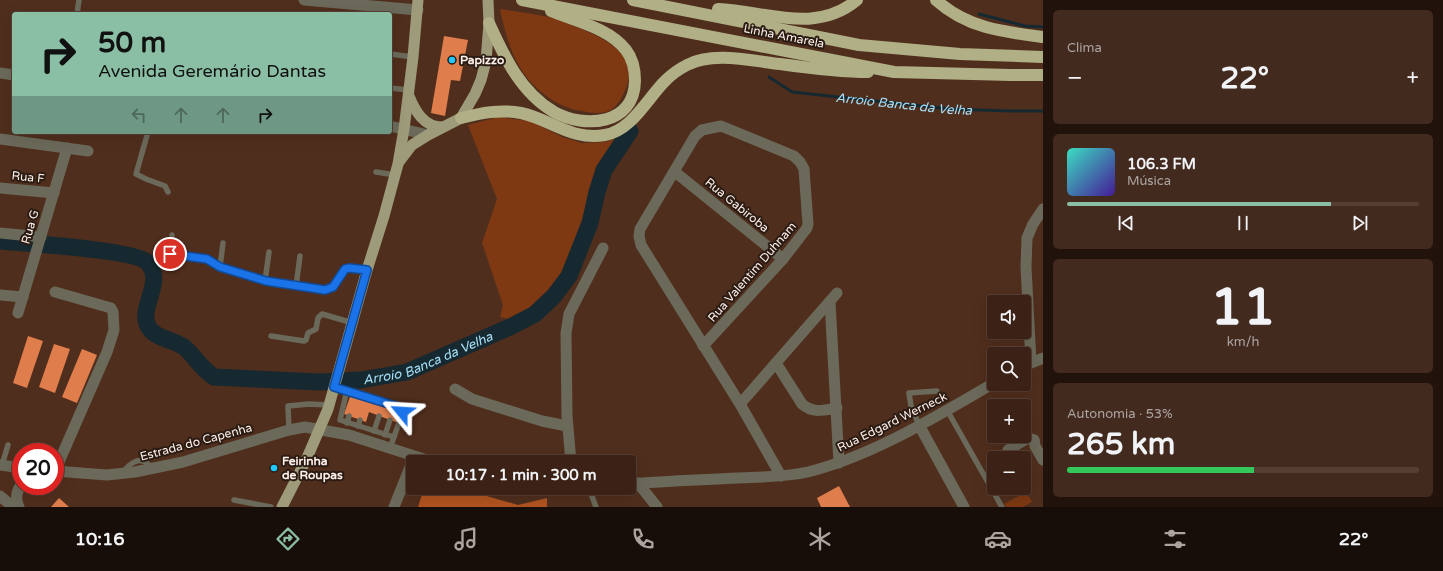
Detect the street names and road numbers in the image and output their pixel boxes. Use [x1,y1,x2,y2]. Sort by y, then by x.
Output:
street label: Linha Amarela [742,21,826,51]
street label: Rua F [11,168,45,186]
street label: Rua Gabiroba [702,175,772,235]
street label: Rua G [18,208,42,246]
street label: Rua Valentim Duhnam [705,219,799,325]
street label: Rua Edgard Werneck [835,389,950,455]
street label: Estrada do Capenha [138,420,254,464]

